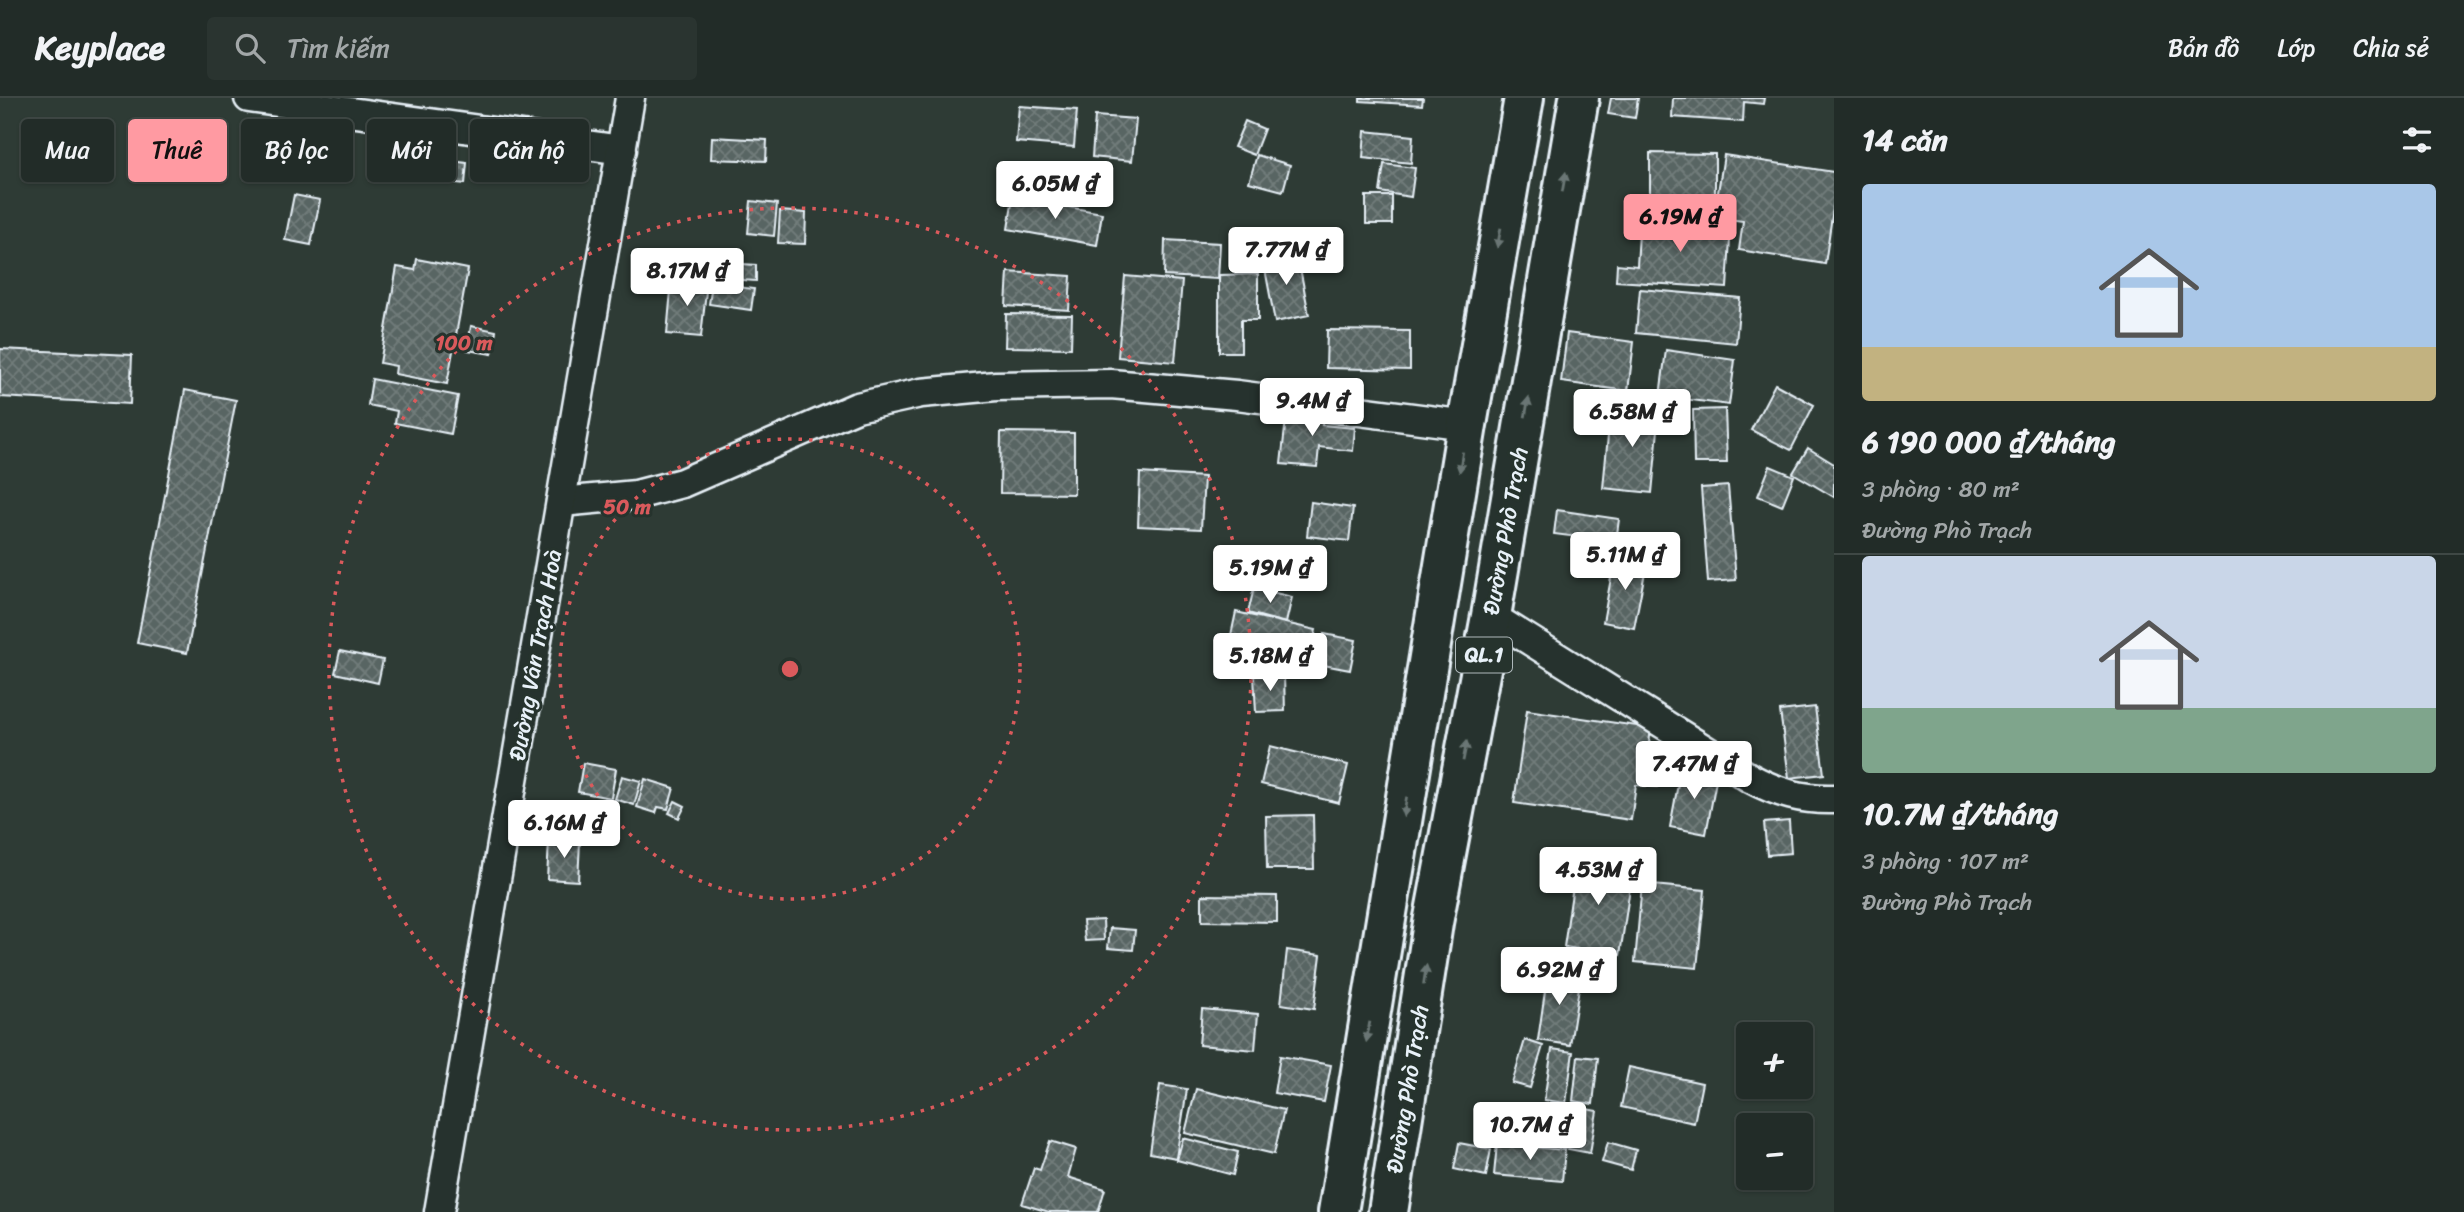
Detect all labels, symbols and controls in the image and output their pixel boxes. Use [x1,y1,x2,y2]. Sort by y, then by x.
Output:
search box [207,17,697,80]
text: Keyplace [35,19,165,77]
text: Tìm kiếm [287,25,390,71]
text: Bản đồ [2168,27,2239,69]
text: Lớp [2277,27,2315,69]
text: Chia sẻ [2353,27,2429,69]
icon: search [231,29,269,67]
text: 14 căn [1862,113,1948,167]
chip: Mua [21,119,114,182]
chip: Thuê [128,119,227,182]
chip: Bộ lọc [241,119,353,182]
chip: Mới [367,119,456,182]
chip: Căn hộ [470,119,589,182]
icon: filters [2398,121,2436,159]
pin: 6.05M ₫ [990,162,1120,221]
text: 6.05M ₫ [1012,163,1098,204]
one-way arrow [1559,171,1570,193]
pin: 6.19M ₫ [1615,194,1745,254]
text: 6.19M ₫ [1640,196,1720,237]
one-way arrow [1494,227,1505,249]
pin: 7.77M ₫ [1221,228,1351,287]
text: 7.77M ₫ [1244,229,1328,270]
icon: home [2086,230,2212,356]
pin: 8.17M ₫ [622,248,752,308]
text: 8.17M ₫ [647,250,727,291]
text: 100 m [435,324,493,362]
pin: 9.4M ₫ [1255,378,1369,438]
text: 9.4M ₫ [1276,380,1348,421]
pin: 6.58M ₫ [1567,390,1697,449]
text: 6.58M ₫ [1590,391,1674,432]
one-way arrow [1522,396,1533,418]
text: 6 190 000 ₫/tháng [1862,415,2116,469]
street label: Đường Phò Trạch [1471,444,1540,618]
one-way arrow [1455,451,1466,473]
text: 3 phòng · 80 m² [1862,469,2020,510]
text: 50 m [603,488,652,526]
text: Đường Phò Trạch [1862,510,2032,551]
pin: 5.11M ₫ [1560,532,1690,592]
text: 5.11M ₫ [1586,534,1664,575]
street label: Đường Vân Trạch Hoà [497,546,574,764]
pin: 5.19M ₫ [1205,546,1335,605]
text: 5.19M ₫ [1229,547,1311,588]
icon: home [2086,602,2212,728]
pin: 5.18M ₫ [1205,634,1335,693]
text: 5.18M ₫ [1229,635,1311,676]
road number: QL.1 [1456,638,1512,672]
centre of rings [778,657,802,681]
one-way arrow [1460,740,1471,762]
pin: 7.47M ₫ [1629,742,1759,801]
text: 7.47M ₫ [1652,743,1736,784]
text: 10.7M ₫/tháng [1862,787,2058,841]
one-way arrow [1400,797,1411,819]
pin: 6.16M ₫ [499,800,629,860]
text: 6.16M ₫ [524,802,604,843]
text: 3 phòng · 107 m² [1862,841,2029,882]
pin: 4.53M ₫ [1533,848,1663,907]
text: 4.53M ₫ [1556,849,1640,890]
text: Đường Phò Trạch [1862,882,2032,923]
pin: 6.92M ₫ [1494,948,1624,1007]
text: 6.92M ₫ [1517,949,1601,990]
one-way arrow [1419,964,1430,986]
street label: Đường Phò Trạch [1374,1002,1441,1176]
one-way arrow [1362,1021,1373,1043]
map controls [1736,1022,1813,1190]
button: + [1736,1022,1813,1099]
pin: 10.7M ₫ [1465,1102,1595,1162]
text: 10.7M ₫ [1489,1104,1571,1145]
button: − [1736,1113,1813,1190]

